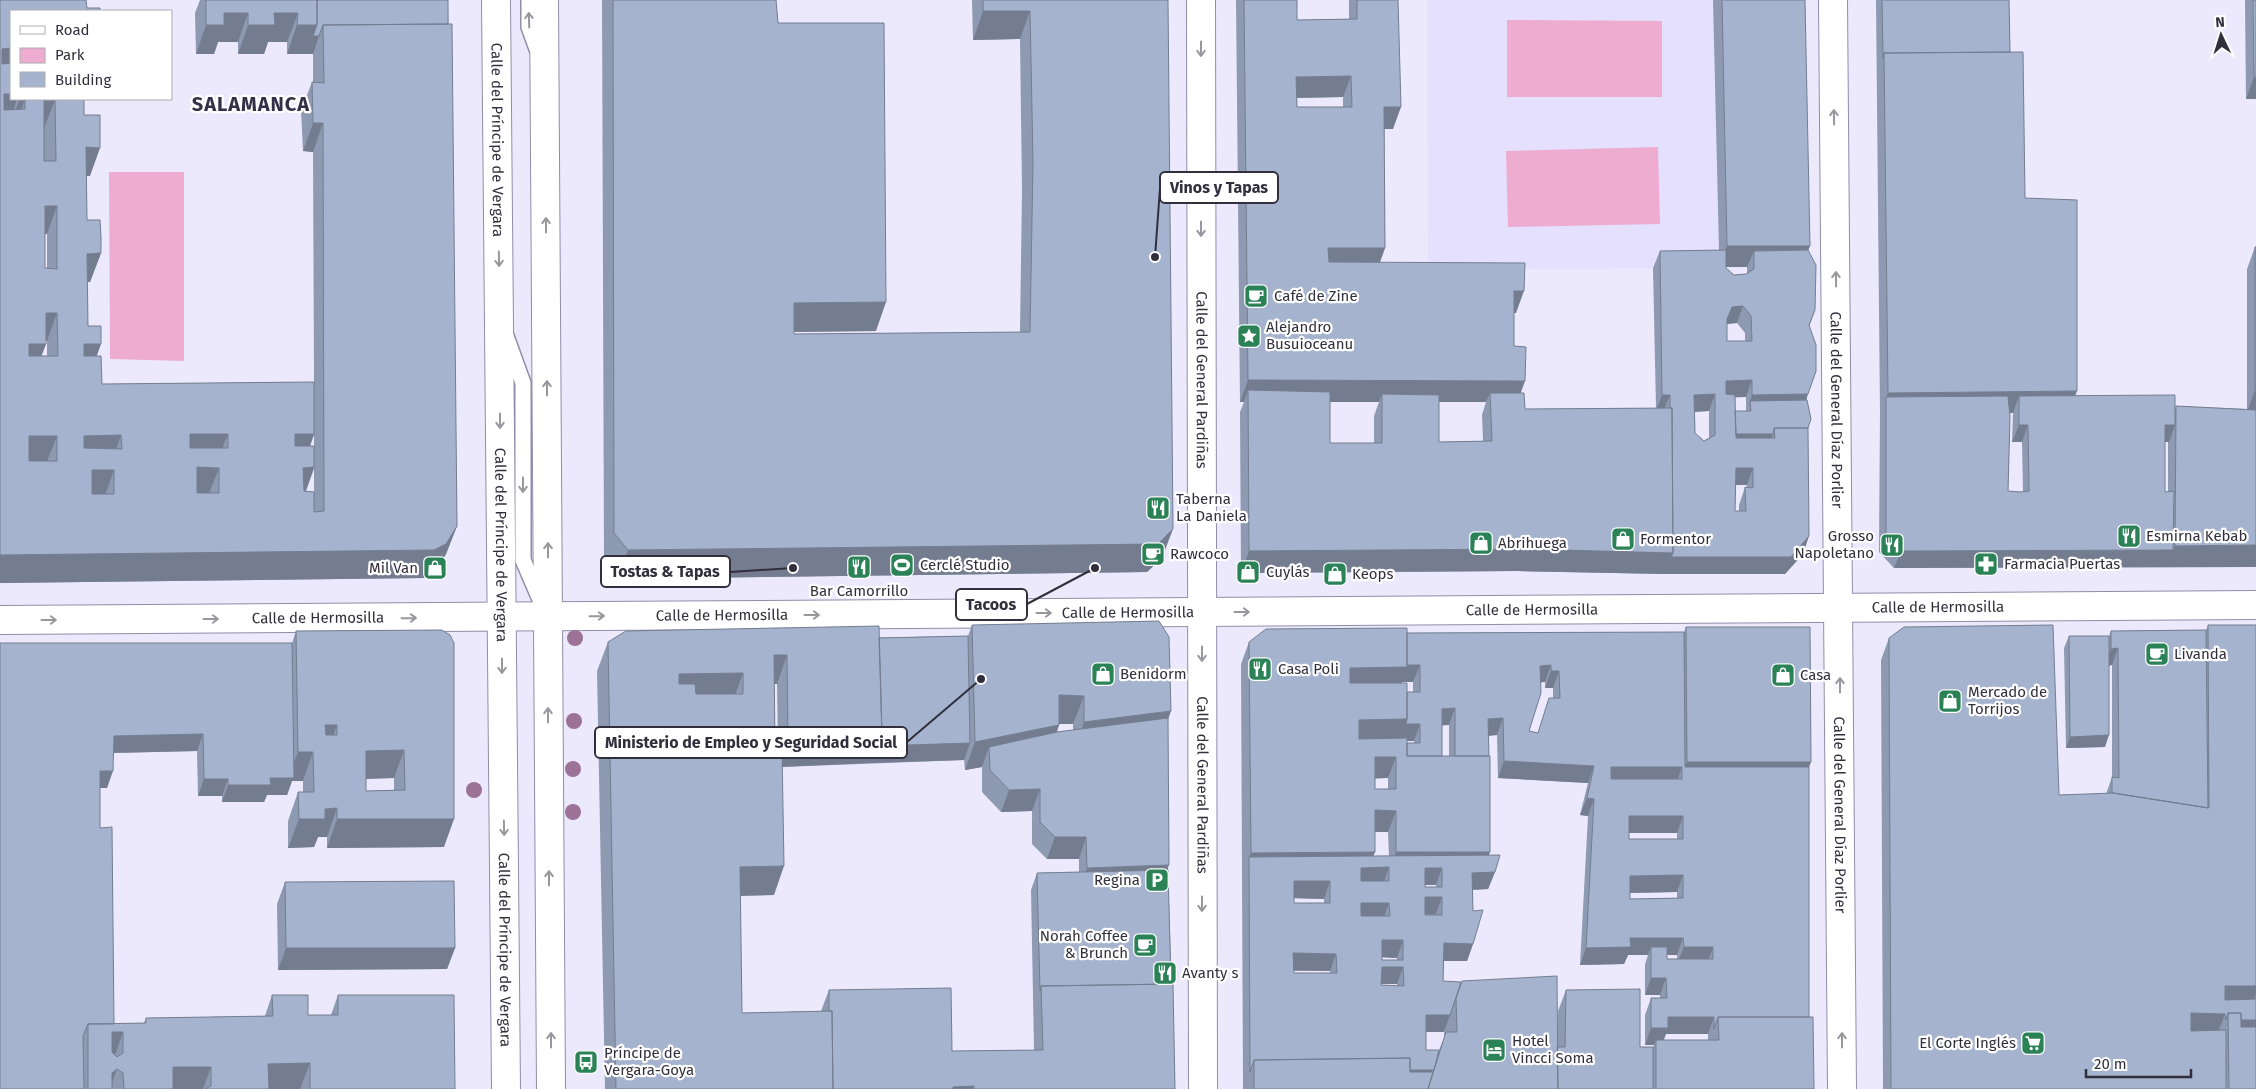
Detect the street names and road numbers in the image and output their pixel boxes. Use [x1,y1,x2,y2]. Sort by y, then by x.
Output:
street label: Calle del Príncipe de Vergara [487,43,507,237]
street label: Calle del General Pardiñas [1193,291,1211,469]
street label: Calle del General Díaz Porlier [1827,311,1846,509]
street label: Calle del Príncipe de Vergara [491,448,511,642]
street label: Calle de Hermosilla [1872,598,2004,617]
street label: Calle de Hermosilla [1466,600,1598,619]
street label: Calle de Hermosilla [1062,603,1194,622]
street label: Calle de Hermosilla [656,606,788,625]
street label: Calle de Hermosilla [252,608,384,627]
street label: Calle del General Pardiñas [1193,696,1212,874]
street label: Calle del General Díaz Porlier [1830,716,1850,914]
street label: Calle del Príncipe de Vergara [495,853,515,1047]

